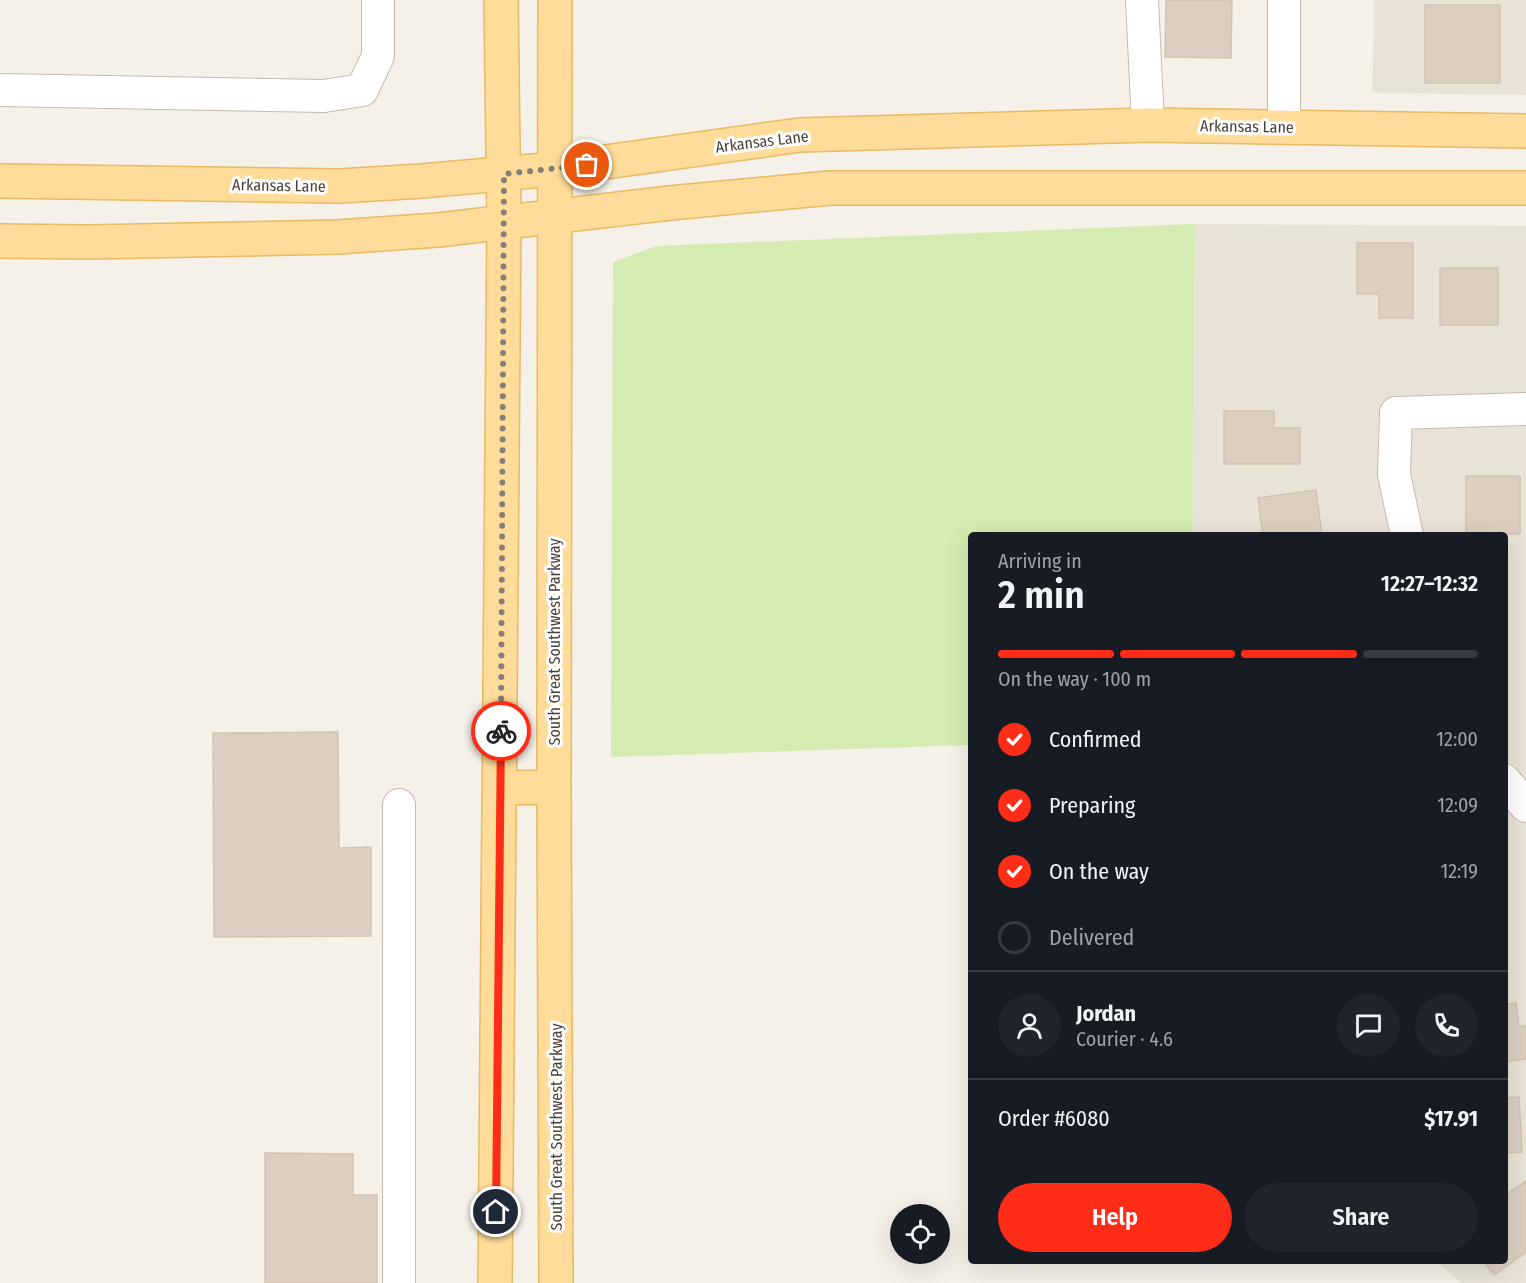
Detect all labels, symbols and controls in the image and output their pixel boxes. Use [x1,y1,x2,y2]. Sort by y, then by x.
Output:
street label: Arkansas Lane [1200,116,1294,137]
street label: Arkansas Lane [714,126,810,157]
pin [561,139,612,190]
icon: bag [570,148,603,181]
street label: Arkansas Lane [232,175,326,196]
street label: South Great Southwest Parkway [545,538,564,746]
text: Arriving in [998,549,1082,573]
text: 12:27–12:32 [1381,570,1478,597]
text: 2 min [998,572,1085,618]
text: On the way · 100 m [998,667,1151,691]
courier [471,701,531,761]
icon: bike [485,715,518,748]
icon: check [998,723,1031,756]
text: Confirmed [1049,726,1142,753]
text: 12:00 [1436,727,1478,751]
icon: check [998,789,1031,822]
text: Preparing [1049,792,1135,819]
text: 12:09 [1437,793,1478,817]
icon: check [998,855,1031,888]
text: On the way [1049,858,1149,885]
text: 12:19 [1440,859,1478,883]
text: Delivered [1049,924,1134,951]
button: person [998,994,1061,1057]
button: chat [1337,994,1400,1057]
button: phone [1415,994,1478,1057]
text: Jordan [1076,1000,1136,1027]
street label: South Great Southwest Parkway [547,1023,566,1231]
text: Courier · 4.6 [1076,1027,1173,1051]
text: Order #6080 [998,1105,1110,1132]
text: $17.91 [1424,1105,1478,1132]
button: Help [998,1183,1232,1252]
button: Share [1244,1183,1478,1252]
pin [470,1186,521,1237]
icon: home [479,1195,512,1228]
map controls [890,1204,950,1264]
button: locate [890,1204,950,1264]

